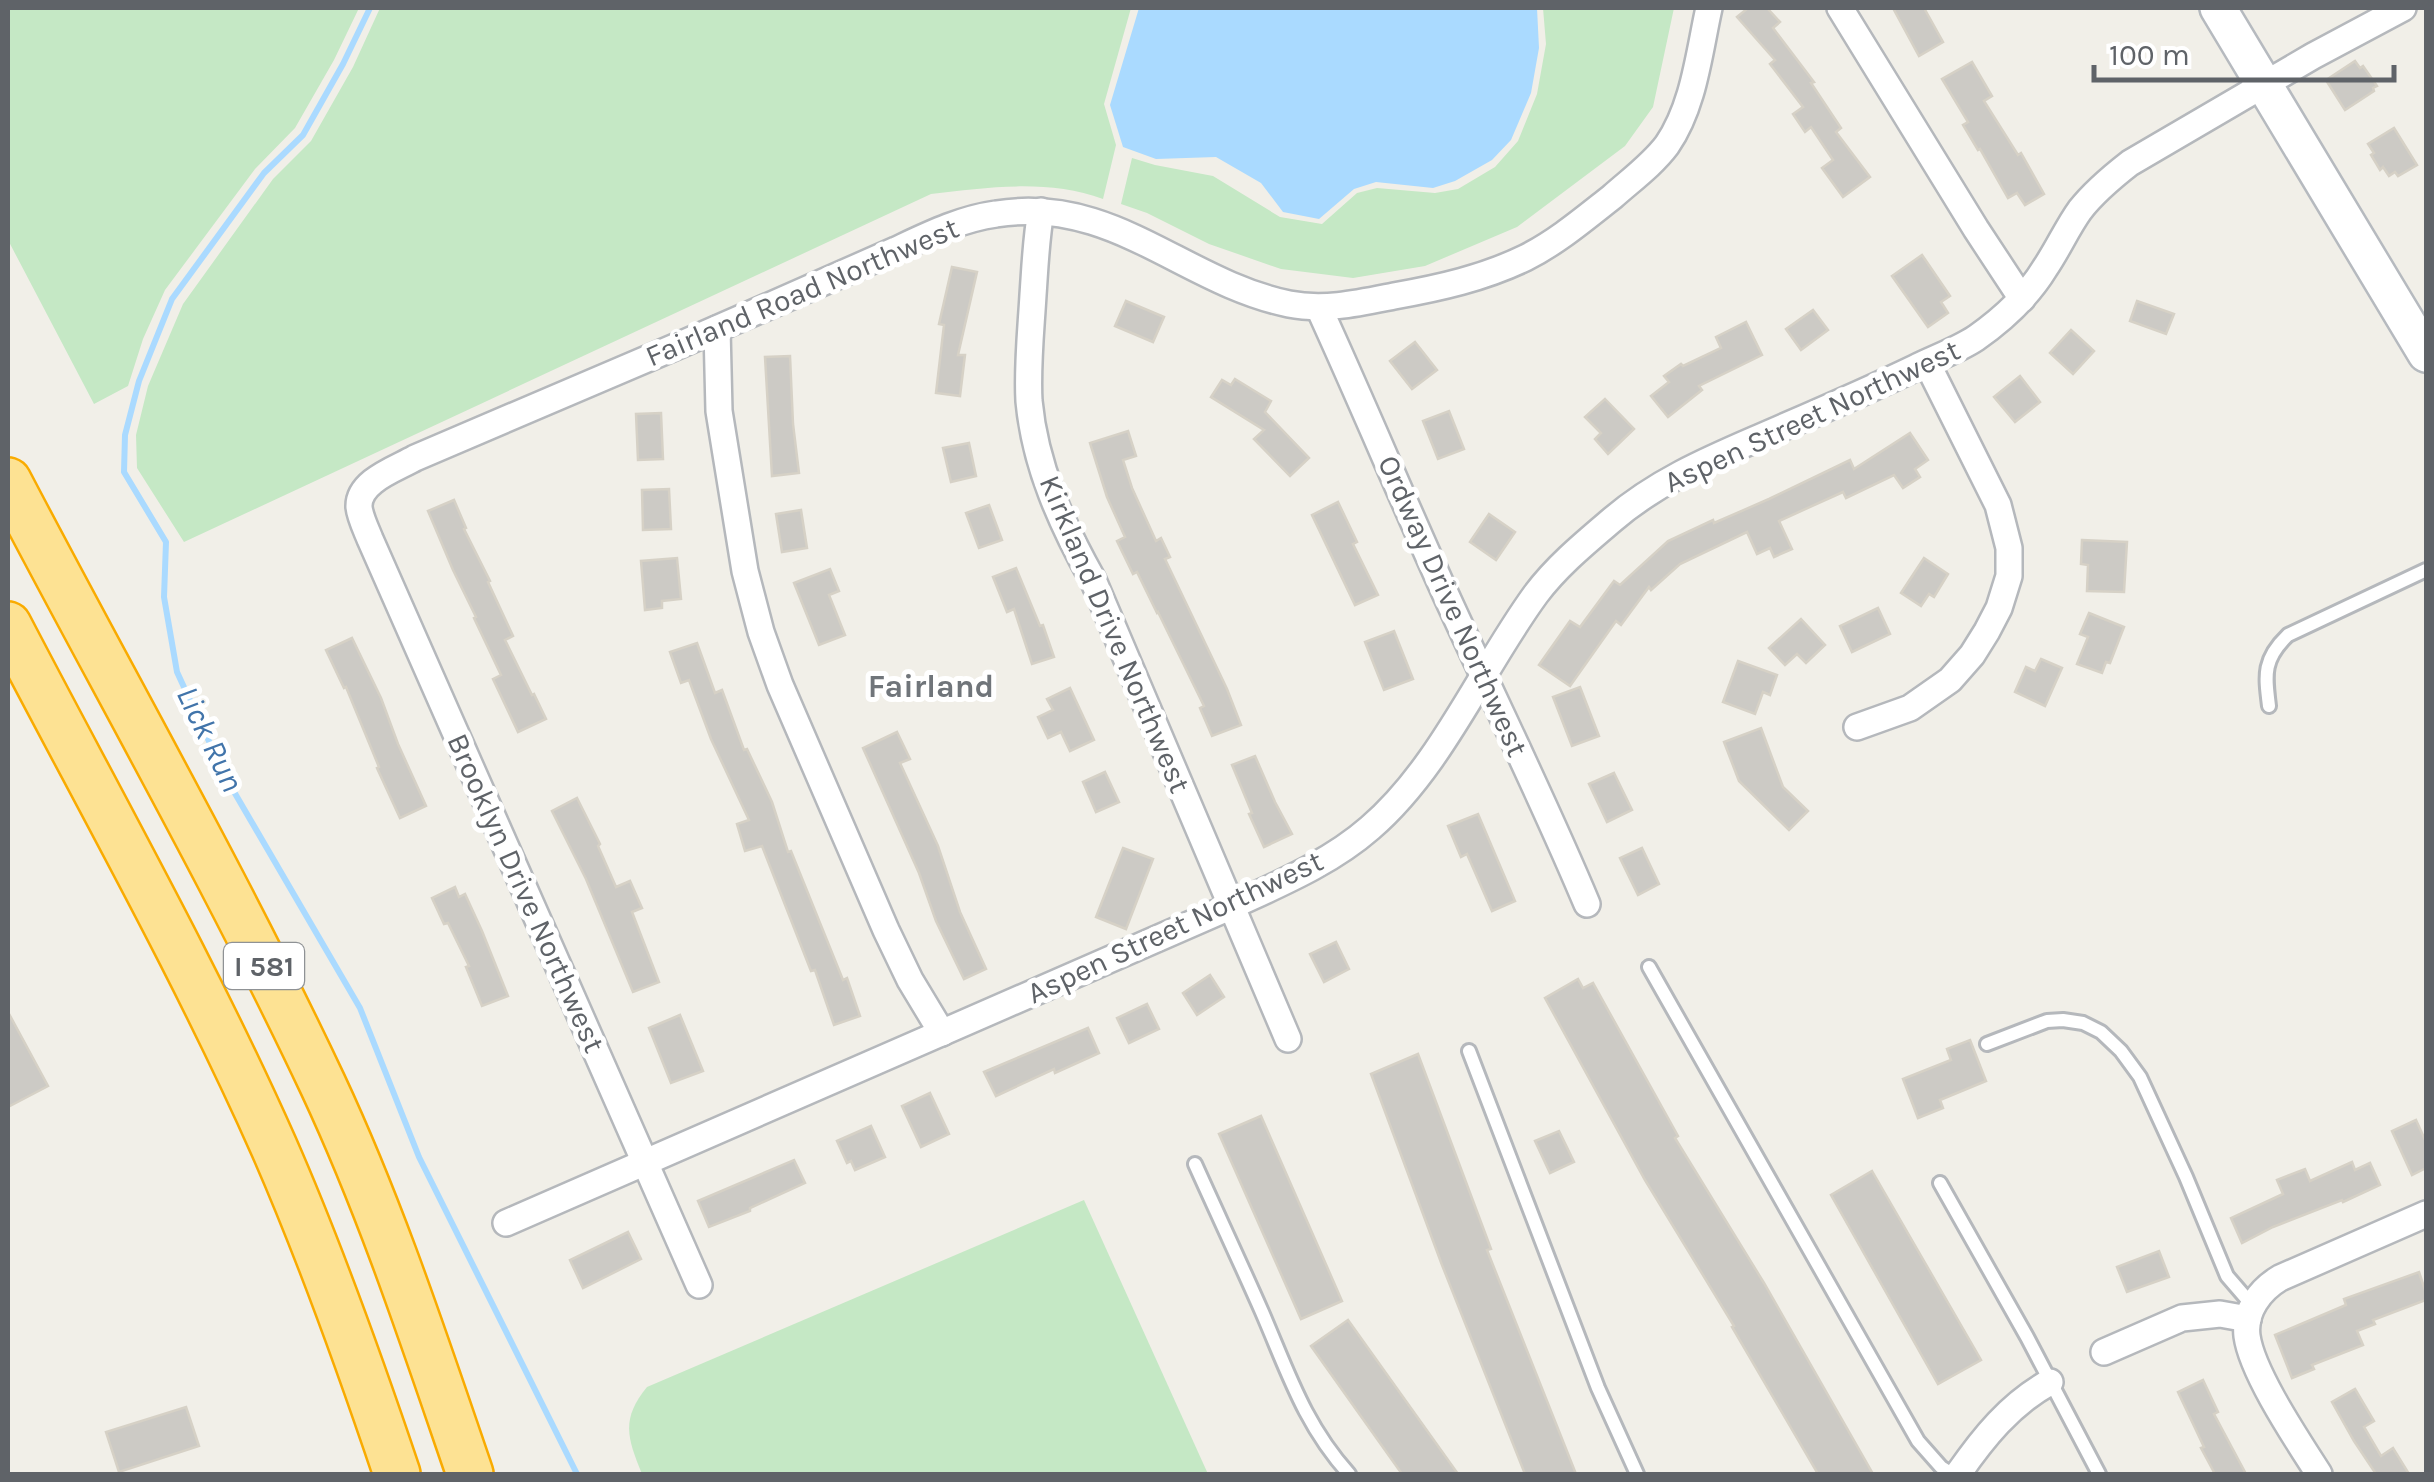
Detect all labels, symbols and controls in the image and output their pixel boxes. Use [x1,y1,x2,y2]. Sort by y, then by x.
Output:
scale bar [2094,20,2394,82]
text: 100 m [2109,37,2190,73]
street label: Fairland Road Northwest [640,210,964,374]
street label: Aspen Street Northwest [1658,332,1966,500]
street label: Ordway Drive Northwest [1370,450,1536,762]
street label: Kirkland Drive Northwest [1032,470,1198,798]
district label: Fairland [868,668,994,705]
water label: Lick Run [169,680,251,798]
street label: Brooklyn Drive Northwest [439,728,613,1058]
street label: Aspen Street Northwest [1021,843,1329,1011]
road number: I 581 [224,943,304,989]

